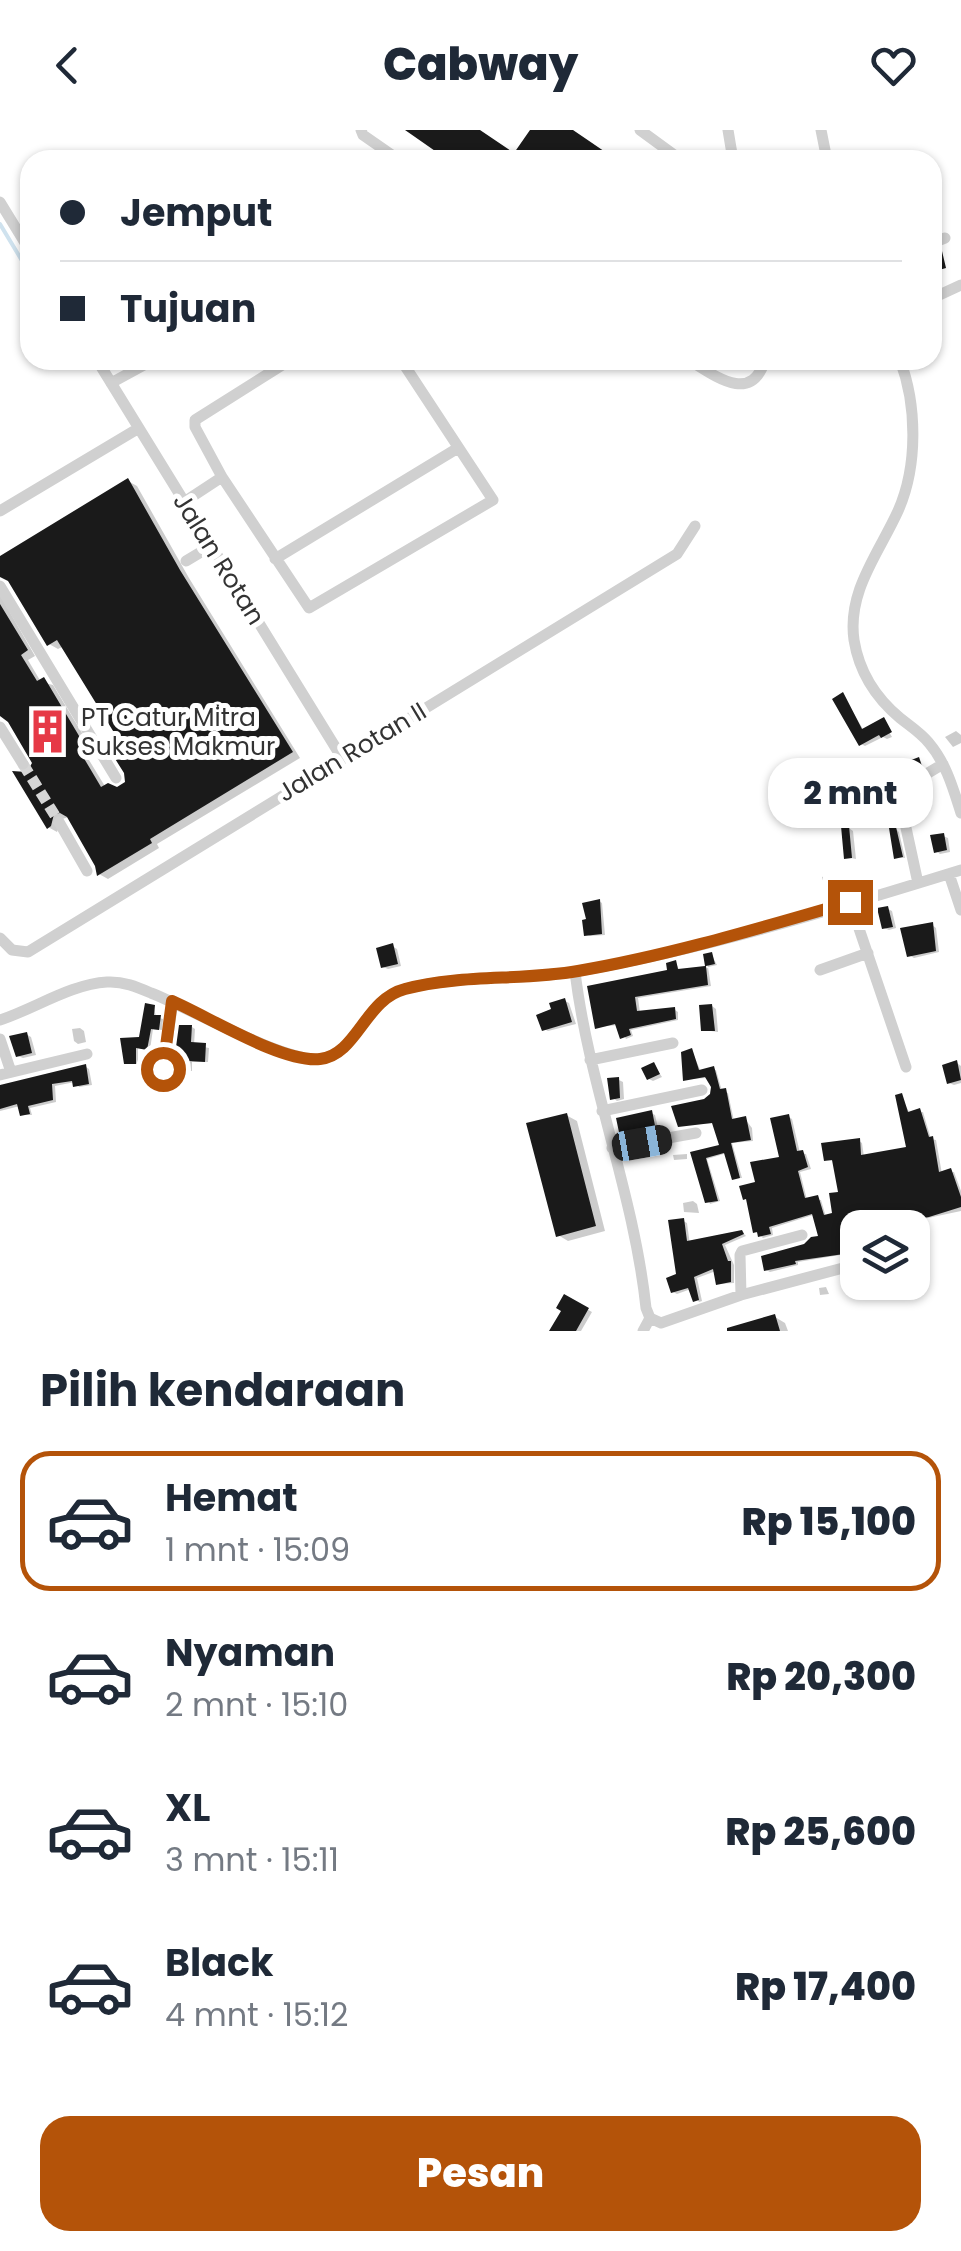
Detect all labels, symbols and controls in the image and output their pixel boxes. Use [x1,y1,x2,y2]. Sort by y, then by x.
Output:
text: Cabway [383,33,578,96]
icon: back [40,38,95,93]
icon: heart [866,38,921,93]
text: Jemput [120,186,272,239]
text: Tujuan [120,282,256,335]
street label: Jalan Rotan [165,487,273,631]
street label: Jalan Rotan II [271,694,433,810]
place label: PT Catur Mitra Sukses Makmur [81,700,275,764]
building icon: PT Catur Mitra Sukses Makmur [24,707,72,755]
callout: 2 mnt [768,757,932,827]
text: 2 mnt [804,770,897,815]
route end [828,880,873,925]
route start [141,1047,186,1092]
car [610,1123,674,1163]
map controls [840,1210,930,1300]
button: layers [840,1210,930,1300]
text: Pilih kendaraan [40,1359,405,1422]
text: Hemat [165,1471,298,1524]
icon: car [45,1476,135,1566]
text: Rp 15,100 [742,1495,916,1548]
text: 1 mnt · 15:09 [165,1527,350,1572]
text: Nyaman [165,1626,335,1679]
icon: car [45,1631,135,1721]
text: Rp 20,300 [726,1650,916,1703]
text: 2 mnt · 15:10 [165,1682,348,1727]
text: XL [165,1781,210,1834]
icon: car [45,1786,135,1876]
text: Rp 25,600 [725,1805,916,1858]
text: 3 mnt · 15:11 [165,1837,339,1882]
text: Black [165,1936,274,1989]
icon: car [45,1941,135,2031]
text: Rp 17,400 [735,1960,916,2013]
text: 4 mnt · 15:12 [165,1992,348,2037]
button: Pesan [40,2116,921,2231]

